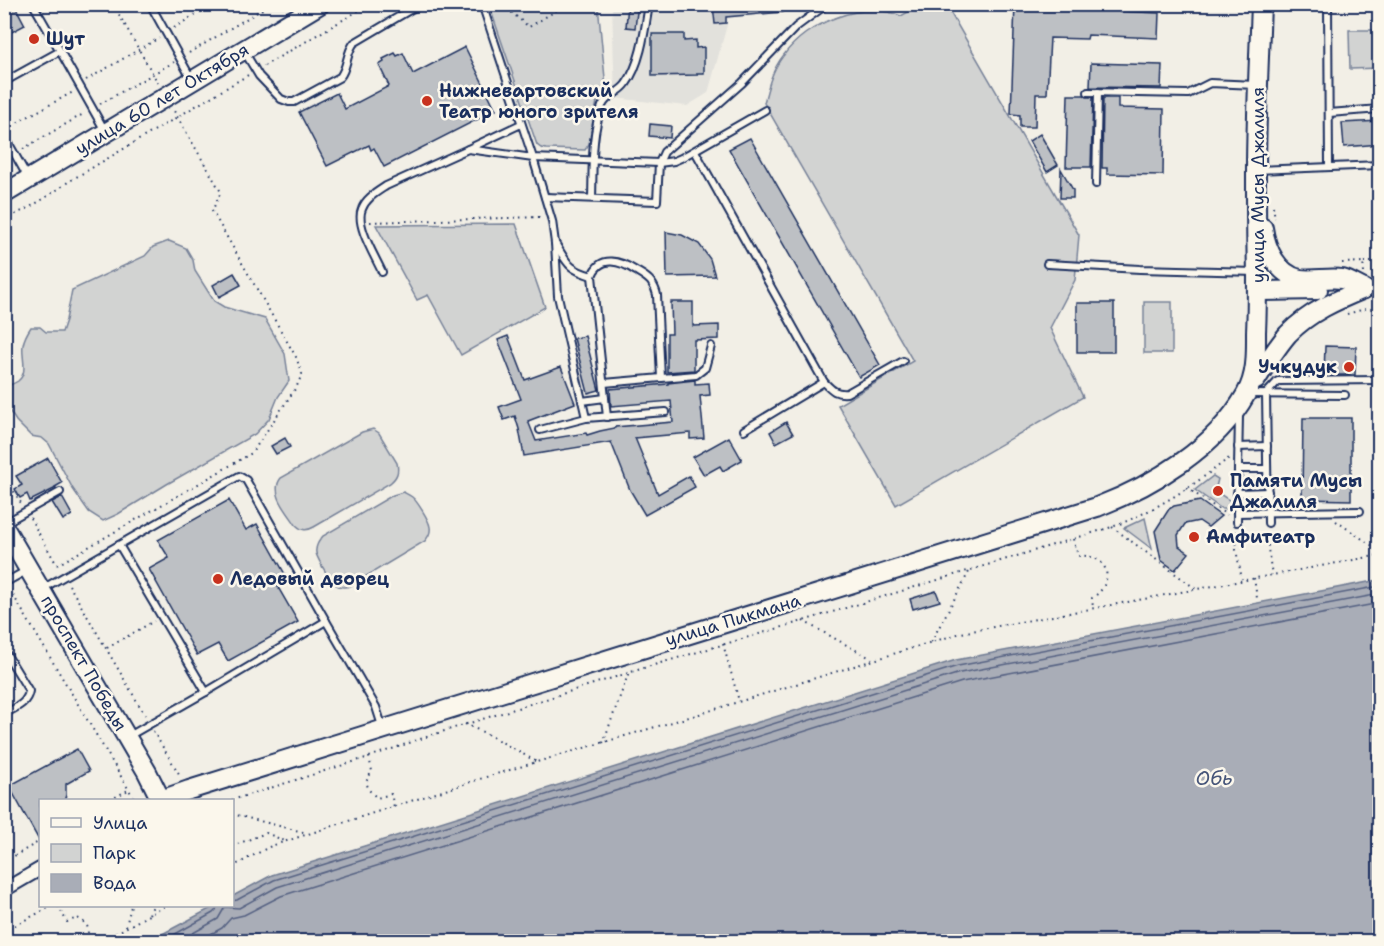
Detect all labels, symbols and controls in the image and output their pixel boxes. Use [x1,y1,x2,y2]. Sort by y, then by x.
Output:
place label: Шут [46,27,85,51]
marker: Шут [27,32,41,46]
street label: улица 60 лет Октября [71,38,253,160]
place label: Нижневартовский Театр юного зрителя [439,79,639,124]
street label: улица Мусы Джалиля [1246,87,1270,283]
marker: Нижневартовский Театр юного зрителя [420,94,434,108]
place label: Учкудук [1258,355,1337,379]
marker: Учкудук [1342,360,1356,374]
place label: Памяти Мусы Джалиля [1230,469,1362,514]
marker: Памяти Мусы Джалиля [1211,484,1225,498]
place label: Амфитеатр [1206,525,1315,549]
marker: Амфитеатр [1187,530,1201,544]
place label: Ледовый дворец [230,567,390,591]
marker: Ледовый дворец [211,572,225,586]
street label: улица Пикмана [662,588,804,652]
street label: проспект Победы [35,591,133,735]
water label: Обь [1195,765,1233,791]
legend [39,799,234,907]
text: Улица [93,811,147,835]
text: Парк [93,841,136,865]
text: Вода [93,871,136,895]

